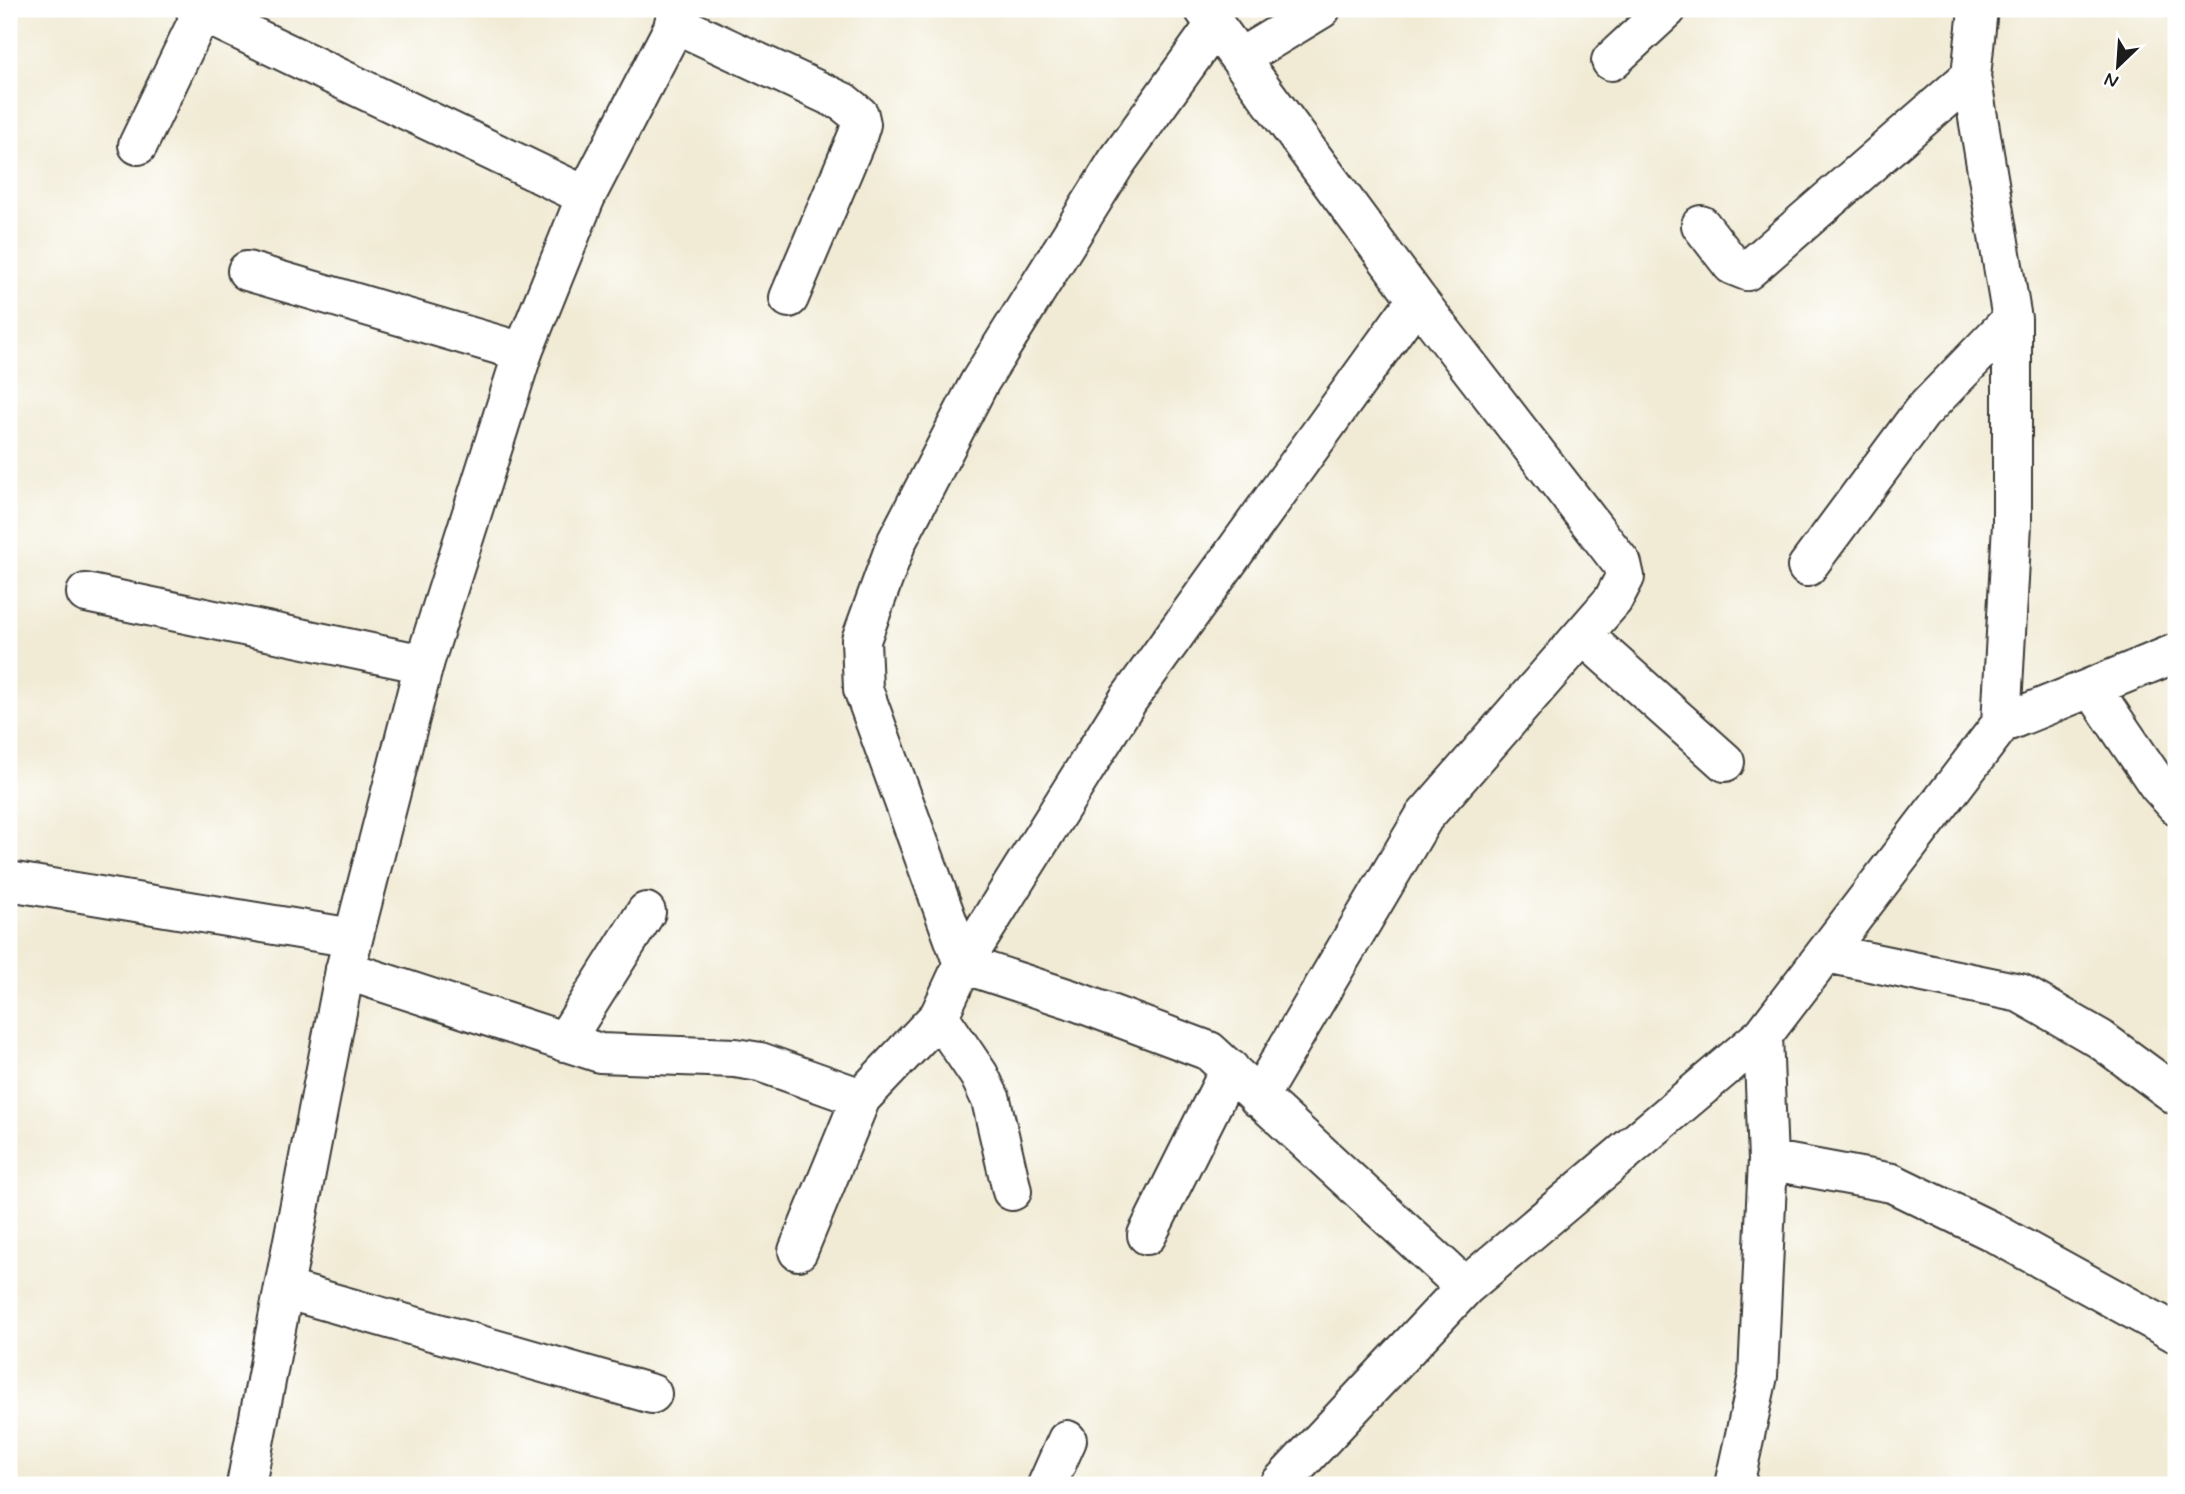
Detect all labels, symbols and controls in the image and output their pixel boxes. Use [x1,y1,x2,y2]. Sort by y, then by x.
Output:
north arrow [2084,32,2154,102]
text: N [2100,66,2122,94]

